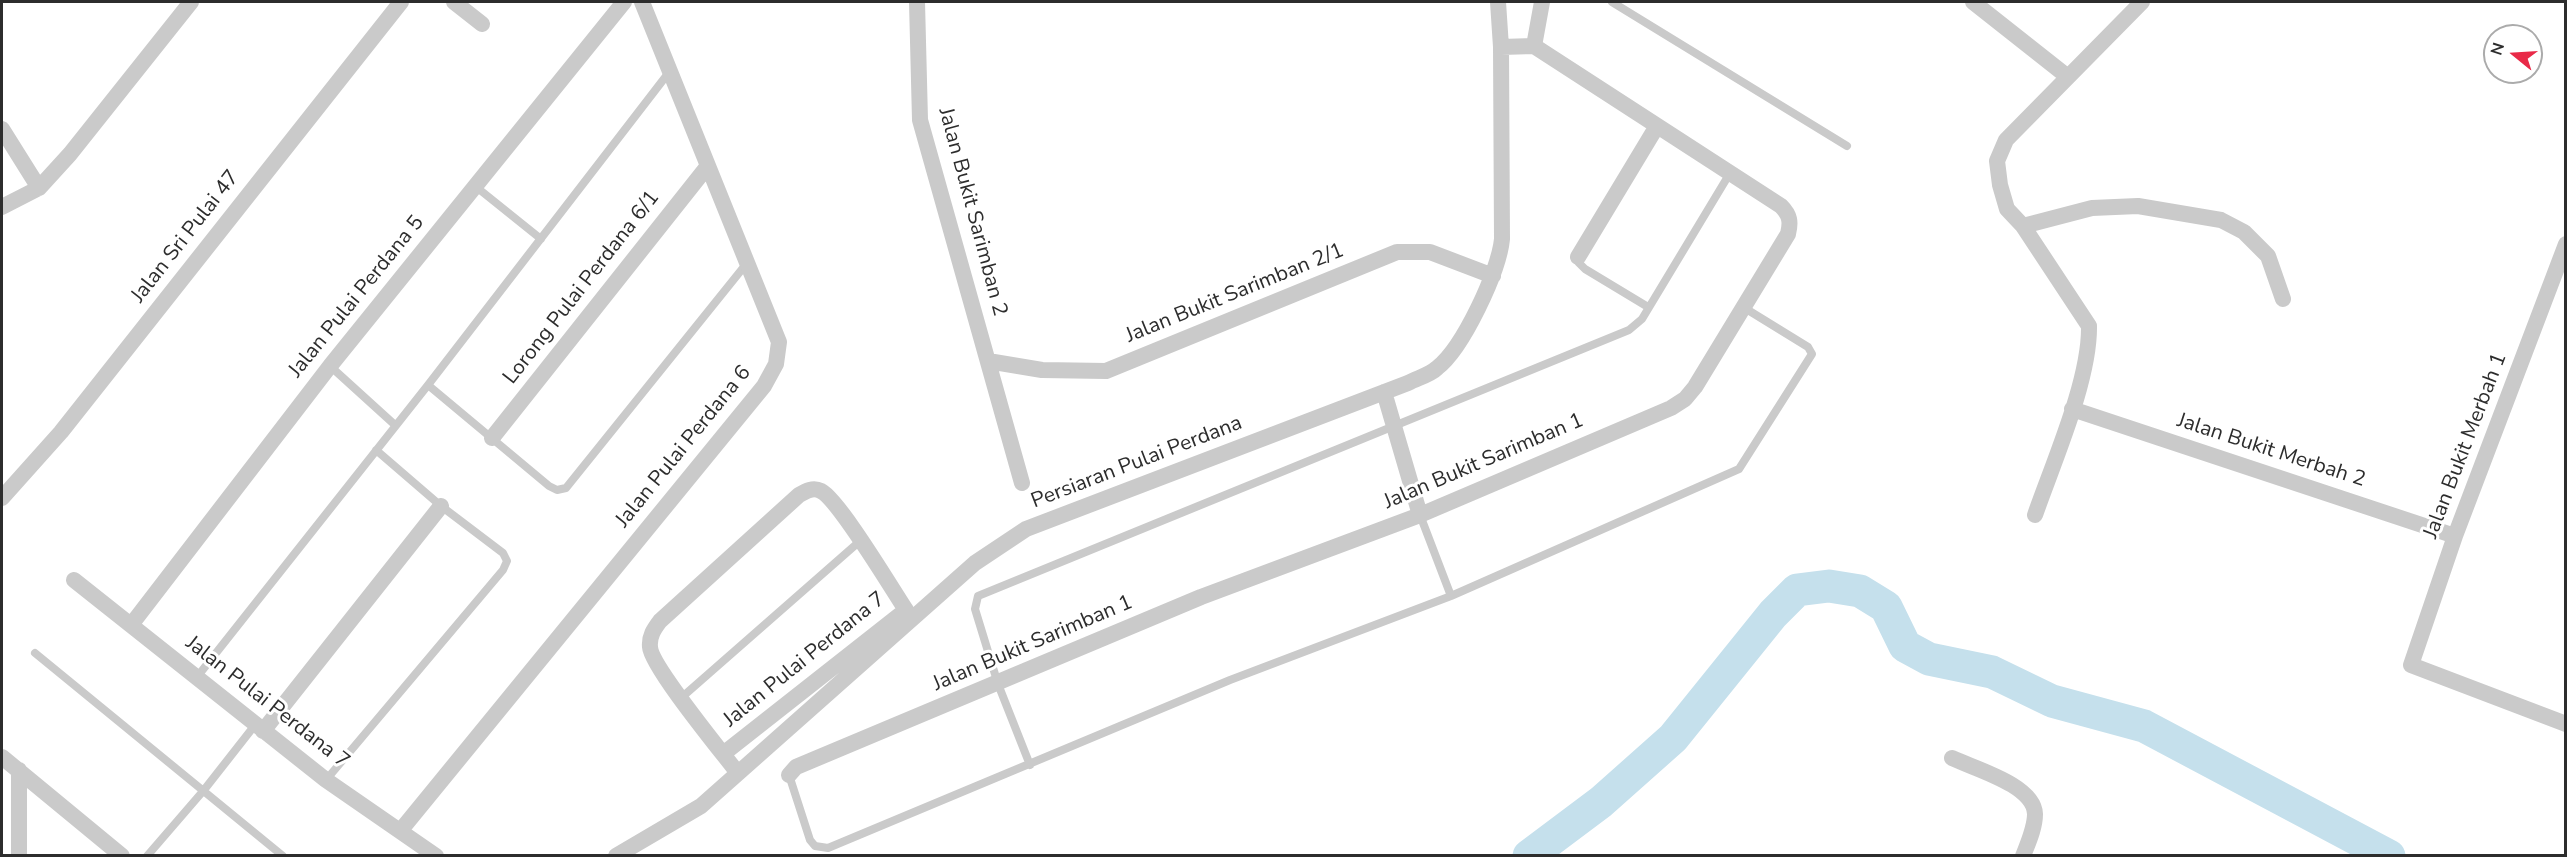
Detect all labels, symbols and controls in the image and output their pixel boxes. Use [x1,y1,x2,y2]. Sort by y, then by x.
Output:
north arrow [2483,24,2543,84]
text: N [2485,40,2510,58]
street label: Jalan Bukit Sarimban 2 [932,105,1012,319]
street label: Jalan Sri Pulai 47 [126,166,246,308]
street label: Lorong Pulai Perdana 6/1 [499,186,665,390]
street label: Jalan Pulai Perdana 5 [284,211,430,383]
street label: Jalan Bukit Sarimban 2/1 [1122,239,1348,349]
street label: Jalan Bukit Merbah 1 [2419,350,2513,542]
street label: Jalan Pulai Perdana 6 [611,361,757,533]
street label: Jalan Bukit Sarimban 1 [1380,409,1588,515]
street label: Jalan Bukit Merbah 2 [2174,409,2368,493]
street label: Persiaran Pulai Perdana [1028,411,1246,515]
street label: Jalan Pulai Perdana 7 [719,587,891,733]
street label: Jalan Bukit Sarimban 1 [929,591,1137,697]
street label: Jalan Pulai Perdana 7 [180,631,354,775]

